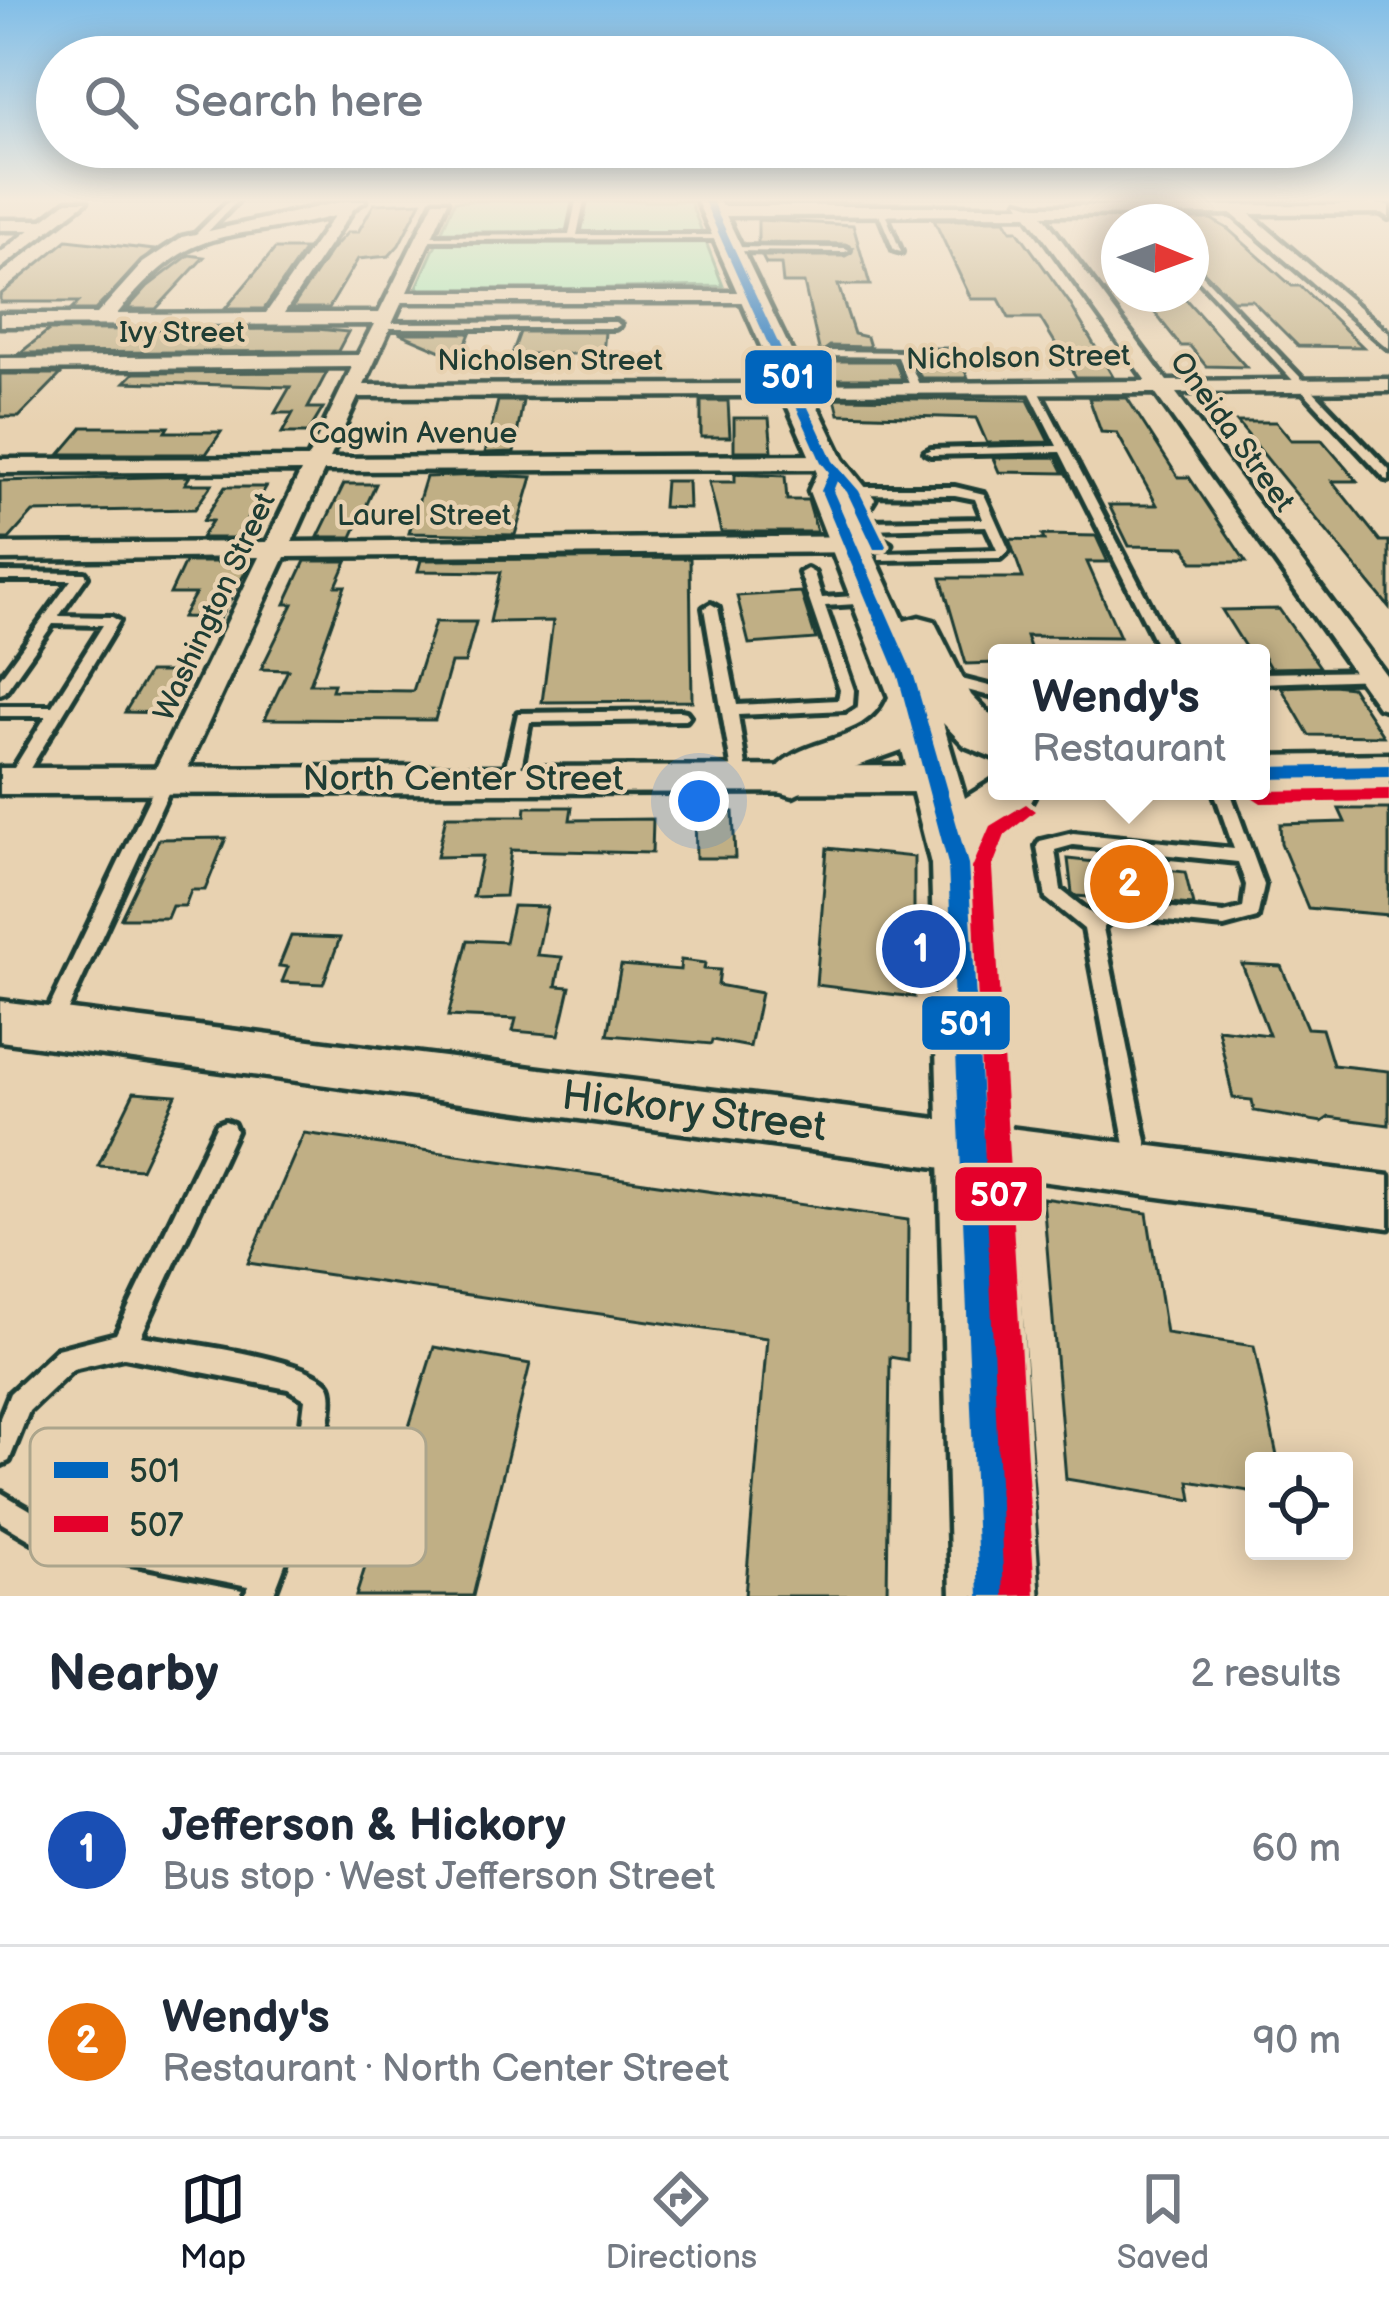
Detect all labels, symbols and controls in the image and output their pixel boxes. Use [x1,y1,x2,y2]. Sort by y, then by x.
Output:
search box [36,36,1353,168]
icon: search [78,69,144,135]
text: Search here [174,75,423,130]
north arrow [1101,204,1209,312]
street label: Ivy Street [119,315,245,351]
street label: Nicholson Street [905,338,1131,378]
street label: Nicholsen Street [437,343,663,379]
street label: Oneida Street [1162,345,1302,519]
line badge: 501 [743,348,834,406]
text: 501 [761,358,815,398]
street label: Cagwin Avenue [309,416,517,452]
street label: Washington Street [146,487,284,727]
street label: Laurel Street [337,498,511,534]
popup [988,644,1270,800]
text: Wendy's [1032,671,1200,726]
text: Restaurant [1032,726,1226,773]
street label: North Center Street [302,758,624,801]
your location [669,771,729,831]
pin: 2 [1090,839,1168,929]
pin: 1 [882,904,960,994]
line badge: 501 [920,994,1012,1052]
text: 501 [939,1005,993,1045]
street label: Hickory Street [559,1070,829,1154]
line badge: 507 [953,1165,1044,1223]
text: 507 [970,1176,1028,1216]
legend [30,1428,426,1566]
text: 501 [129,1452,180,1492]
map controls [1245,1452,1353,1560]
button: locate [1245,1452,1353,1560]
text: 507 [129,1506,184,1546]
text: Nearby [48,1644,219,1705]
text: 2 results [1190,1651,1341,1698]
text: Jefferson & Hickory [162,1799,566,1854]
text: 1 [79,1826,95,1873]
text: 60 m [1251,1826,1341,1873]
text: Bus stop · West Jefferson Street [162,1854,715,1901]
text: Wendy's [162,1991,330,2046]
text: 2 [75,2018,99,2065]
text: 90 m [1253,2018,1341,2065]
text: Restaurant · North Center Street [162,2046,729,2093]
tab: Map [180,2166,246,2278]
tab: Directions [605,2166,757,2278]
tab: Saved [1117,2166,1209,2278]

